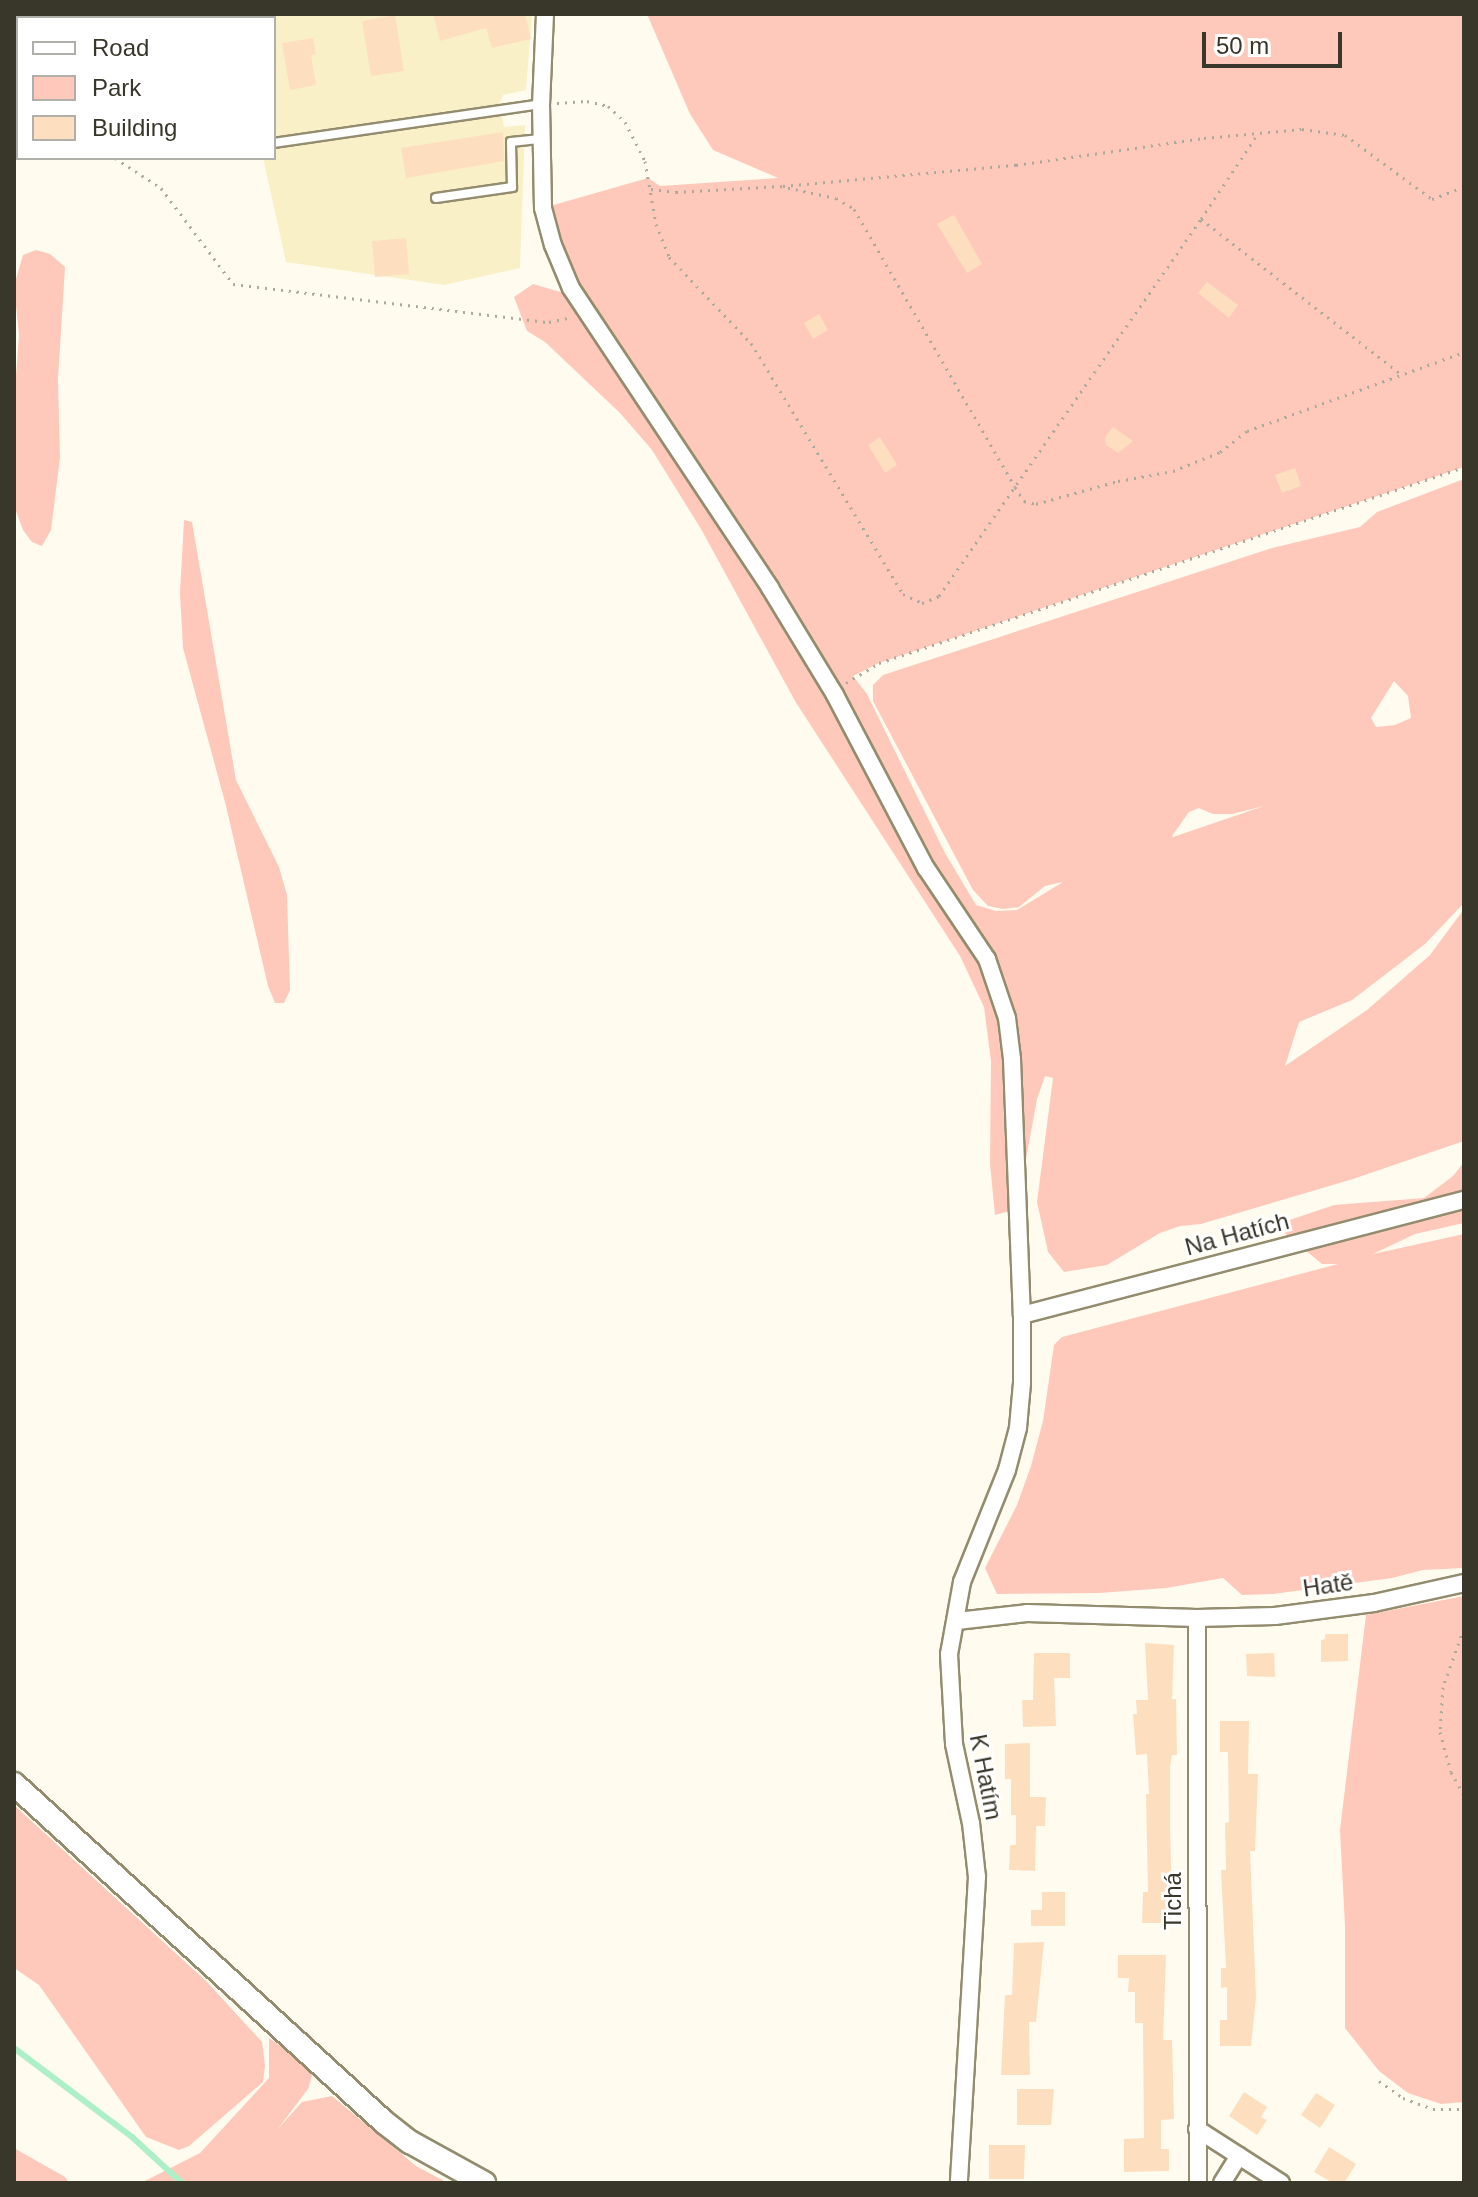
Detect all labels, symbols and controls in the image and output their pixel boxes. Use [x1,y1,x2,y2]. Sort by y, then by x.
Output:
legend [16,16,276,160]
scale bar [1206,16,1346,66]
text: 50 m [1216,32,1269,59]
text: Road [92,34,149,61]
text: Park [92,74,141,101]
text: Building [92,114,177,141]
street label: Na Hatích [1182,1206,1292,1262]
street label: Hatě [1301,1567,1355,1603]
street label: K Hatím [964,1732,1008,1822]
street label: Tichá [1159,1872,1187,1930]

